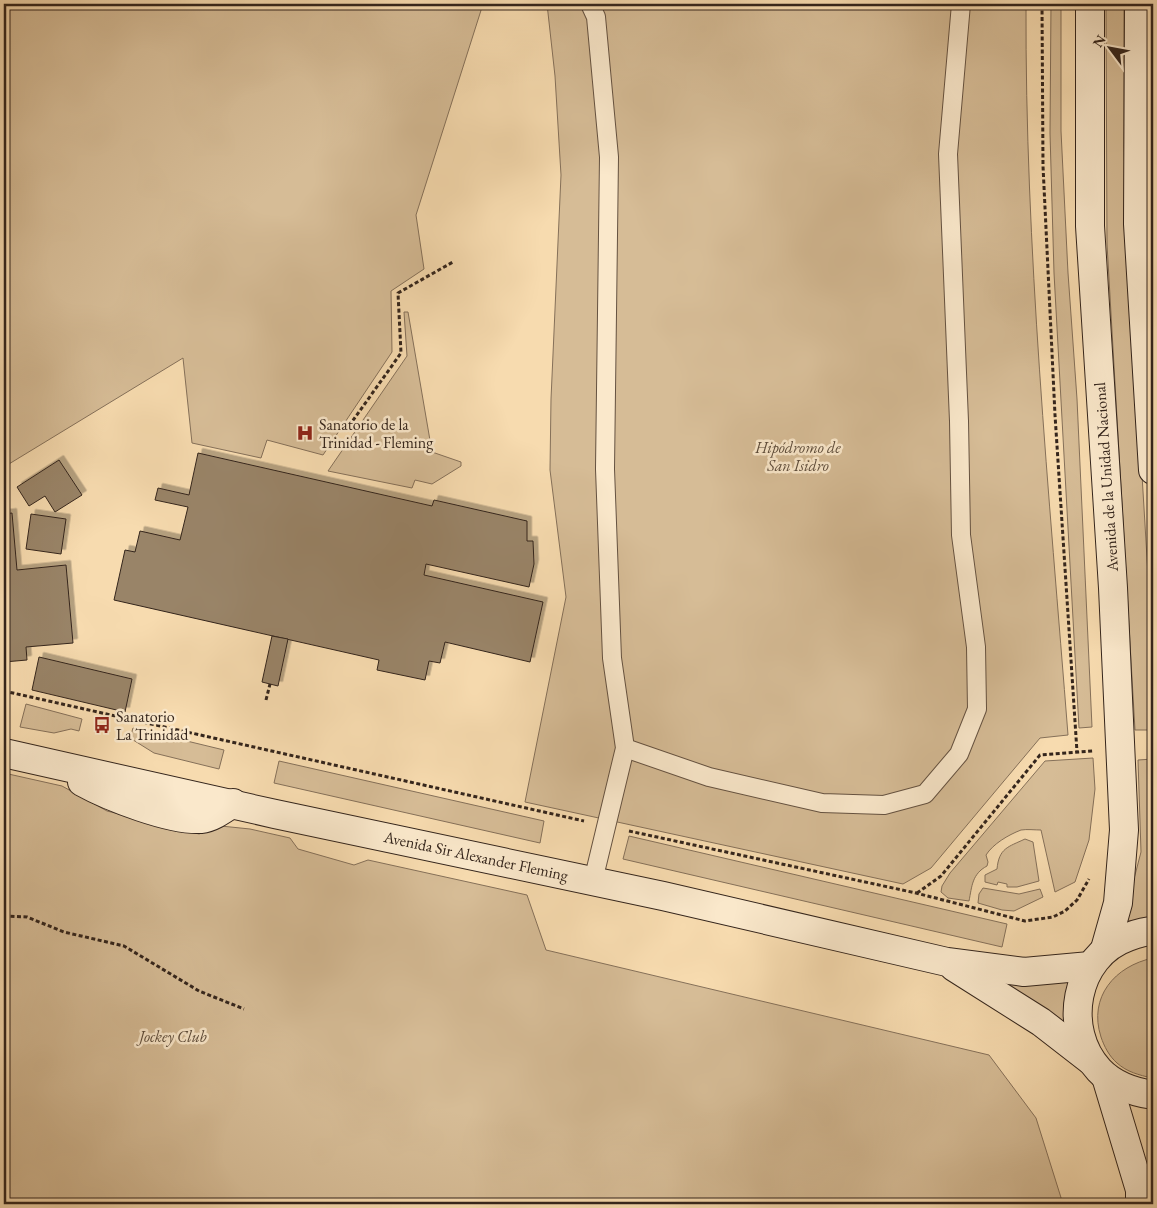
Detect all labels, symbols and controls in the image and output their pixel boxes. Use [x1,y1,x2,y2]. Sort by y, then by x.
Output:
north arrow [1084,22,1134,72]
text: N [1088,31,1110,51]
street label: Avenida de la Unidad Nacional [1089,381,1123,573]
place label: Sanatorio de la Trinidad - Fleming [319,414,434,453]
hospital icon: Sanatorio de la Trinidad - Fleming [295,423,315,443]
park label: Hipódromo de San Isidro [754,437,841,476]
place label: Sanatorio La Trinidad [116,706,189,745]
bus stop icon: Sanatorio La Trinidad [92,715,112,735]
street label: Avenida Sir Alexander Fleming [381,826,571,886]
park label: Jockey Club [136,1026,208,1047]

